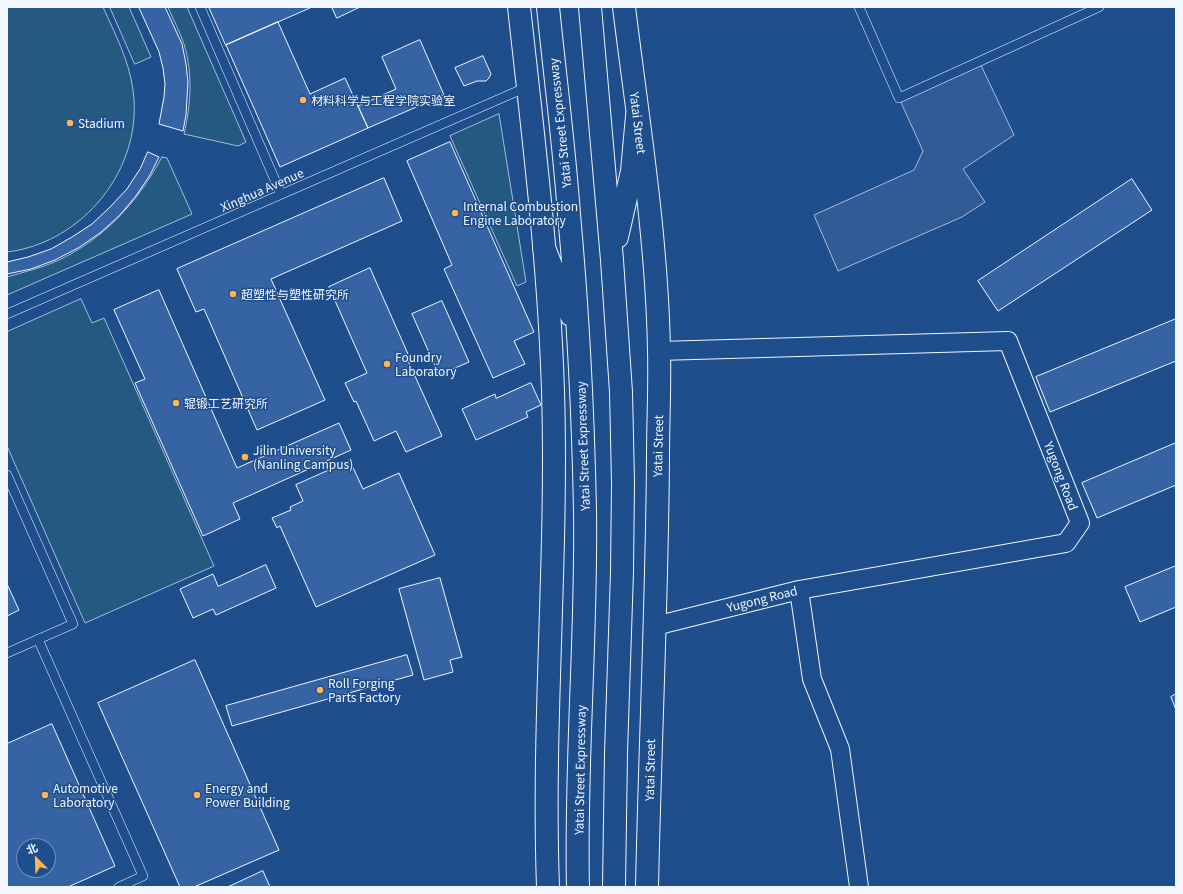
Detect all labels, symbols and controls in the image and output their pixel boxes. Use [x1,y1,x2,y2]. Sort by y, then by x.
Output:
street label: Yatai Street Expressway [546,58,574,188]
street label: Yatai Street [627,91,649,155]
place label: 材料科学与工程学院实验室 [311,93,455,107]
marker: 材料科学与工程学院实验室 [298,95,308,105]
place label: Stadium [78,116,125,130]
marker: Stadium [65,118,75,128]
street label: Xinghua Avenue [218,165,306,215]
place label: Internal Combustion Engine Laboratory [463,199,578,227]
marker: Internal Combustion Engine Laboratory [450,208,460,218]
place label: 超塑性与塑性研究所 [241,287,349,301]
marker: 超塑性与塑性研究所 [228,289,238,299]
place label: Foundry Laboratory [395,350,457,378]
marker: Foundry Laboratory [382,359,392,369]
street label: Yatai Street Expressway [574,381,592,511]
place label: 辊锻工艺研究所 [184,396,268,410]
marker: 辊锻工艺研究所 [171,398,181,408]
street label: Yatai Street [650,415,666,477]
street label: Yugong Road [1041,440,1081,512]
place label: Jilin University (Nanling Campus) [253,443,353,471]
marker: Jilin University (Nanling Campus) [240,452,250,462]
street label: Yugong Road [725,583,799,615]
place label: Roll Forging Parts Factory [328,676,401,704]
marker: Roll Forging Parts Factory [315,685,325,695]
street label: Yatai Street Expressway [572,705,588,835]
street label: Yatai Street [642,739,658,801]
place label: Automotive Laboratory [53,781,118,809]
place label: Energy and Power Building [205,781,290,809]
marker: Automotive Laboratory [40,790,50,800]
marker: Energy and Power Building [192,790,202,800]
north arrow [16,838,56,878]
text: 北 [24,838,40,857]

